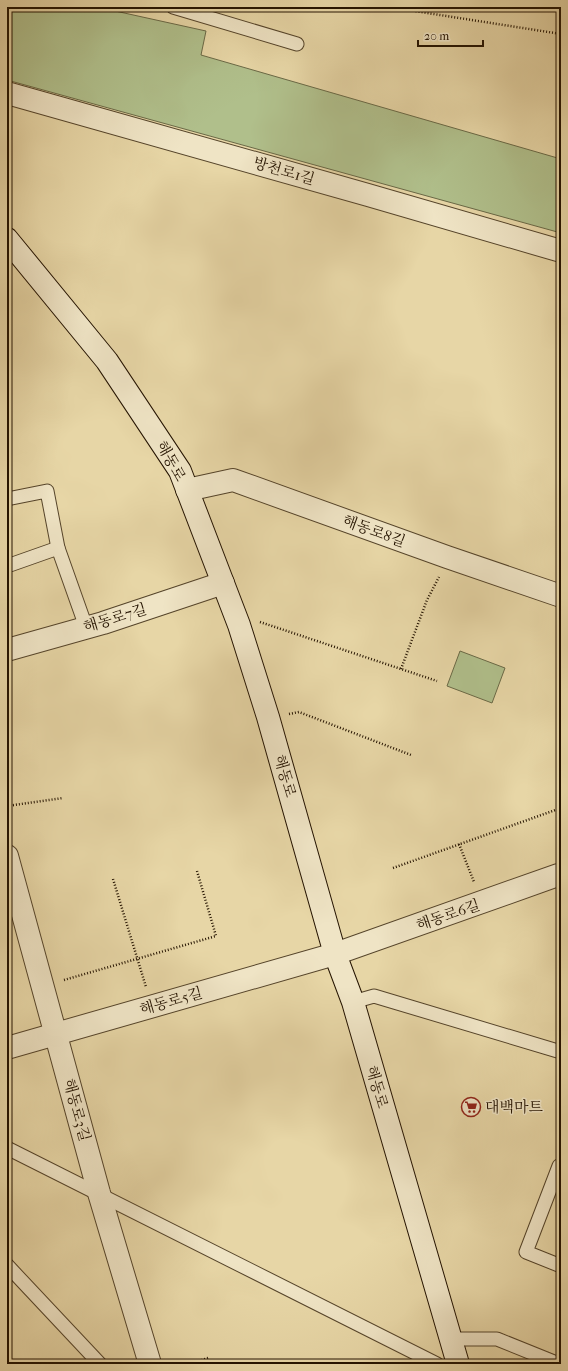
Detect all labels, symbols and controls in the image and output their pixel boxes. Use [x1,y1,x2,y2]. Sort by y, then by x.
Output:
scale bar [418,22,483,48]
text: 20 m [424,29,449,43]
street label: 방천로1길 [251,154,317,188]
street label: 해동로 [153,438,190,485]
street label: 해동로8길 [340,511,408,551]
street label: 해동로7길 [81,600,149,636]
street label: 해동로 [270,753,300,800]
street label: 해동로6길 [414,896,482,934]
street label: 해동로5길 [138,983,204,1019]
street label: 해동로 [362,1064,392,1111]
street label: 해동로3길 [60,1077,94,1143]
supermarket icon: 대백마트 [460,1096,482,1118]
place label: 대백마트 [485,1098,543,1116]

